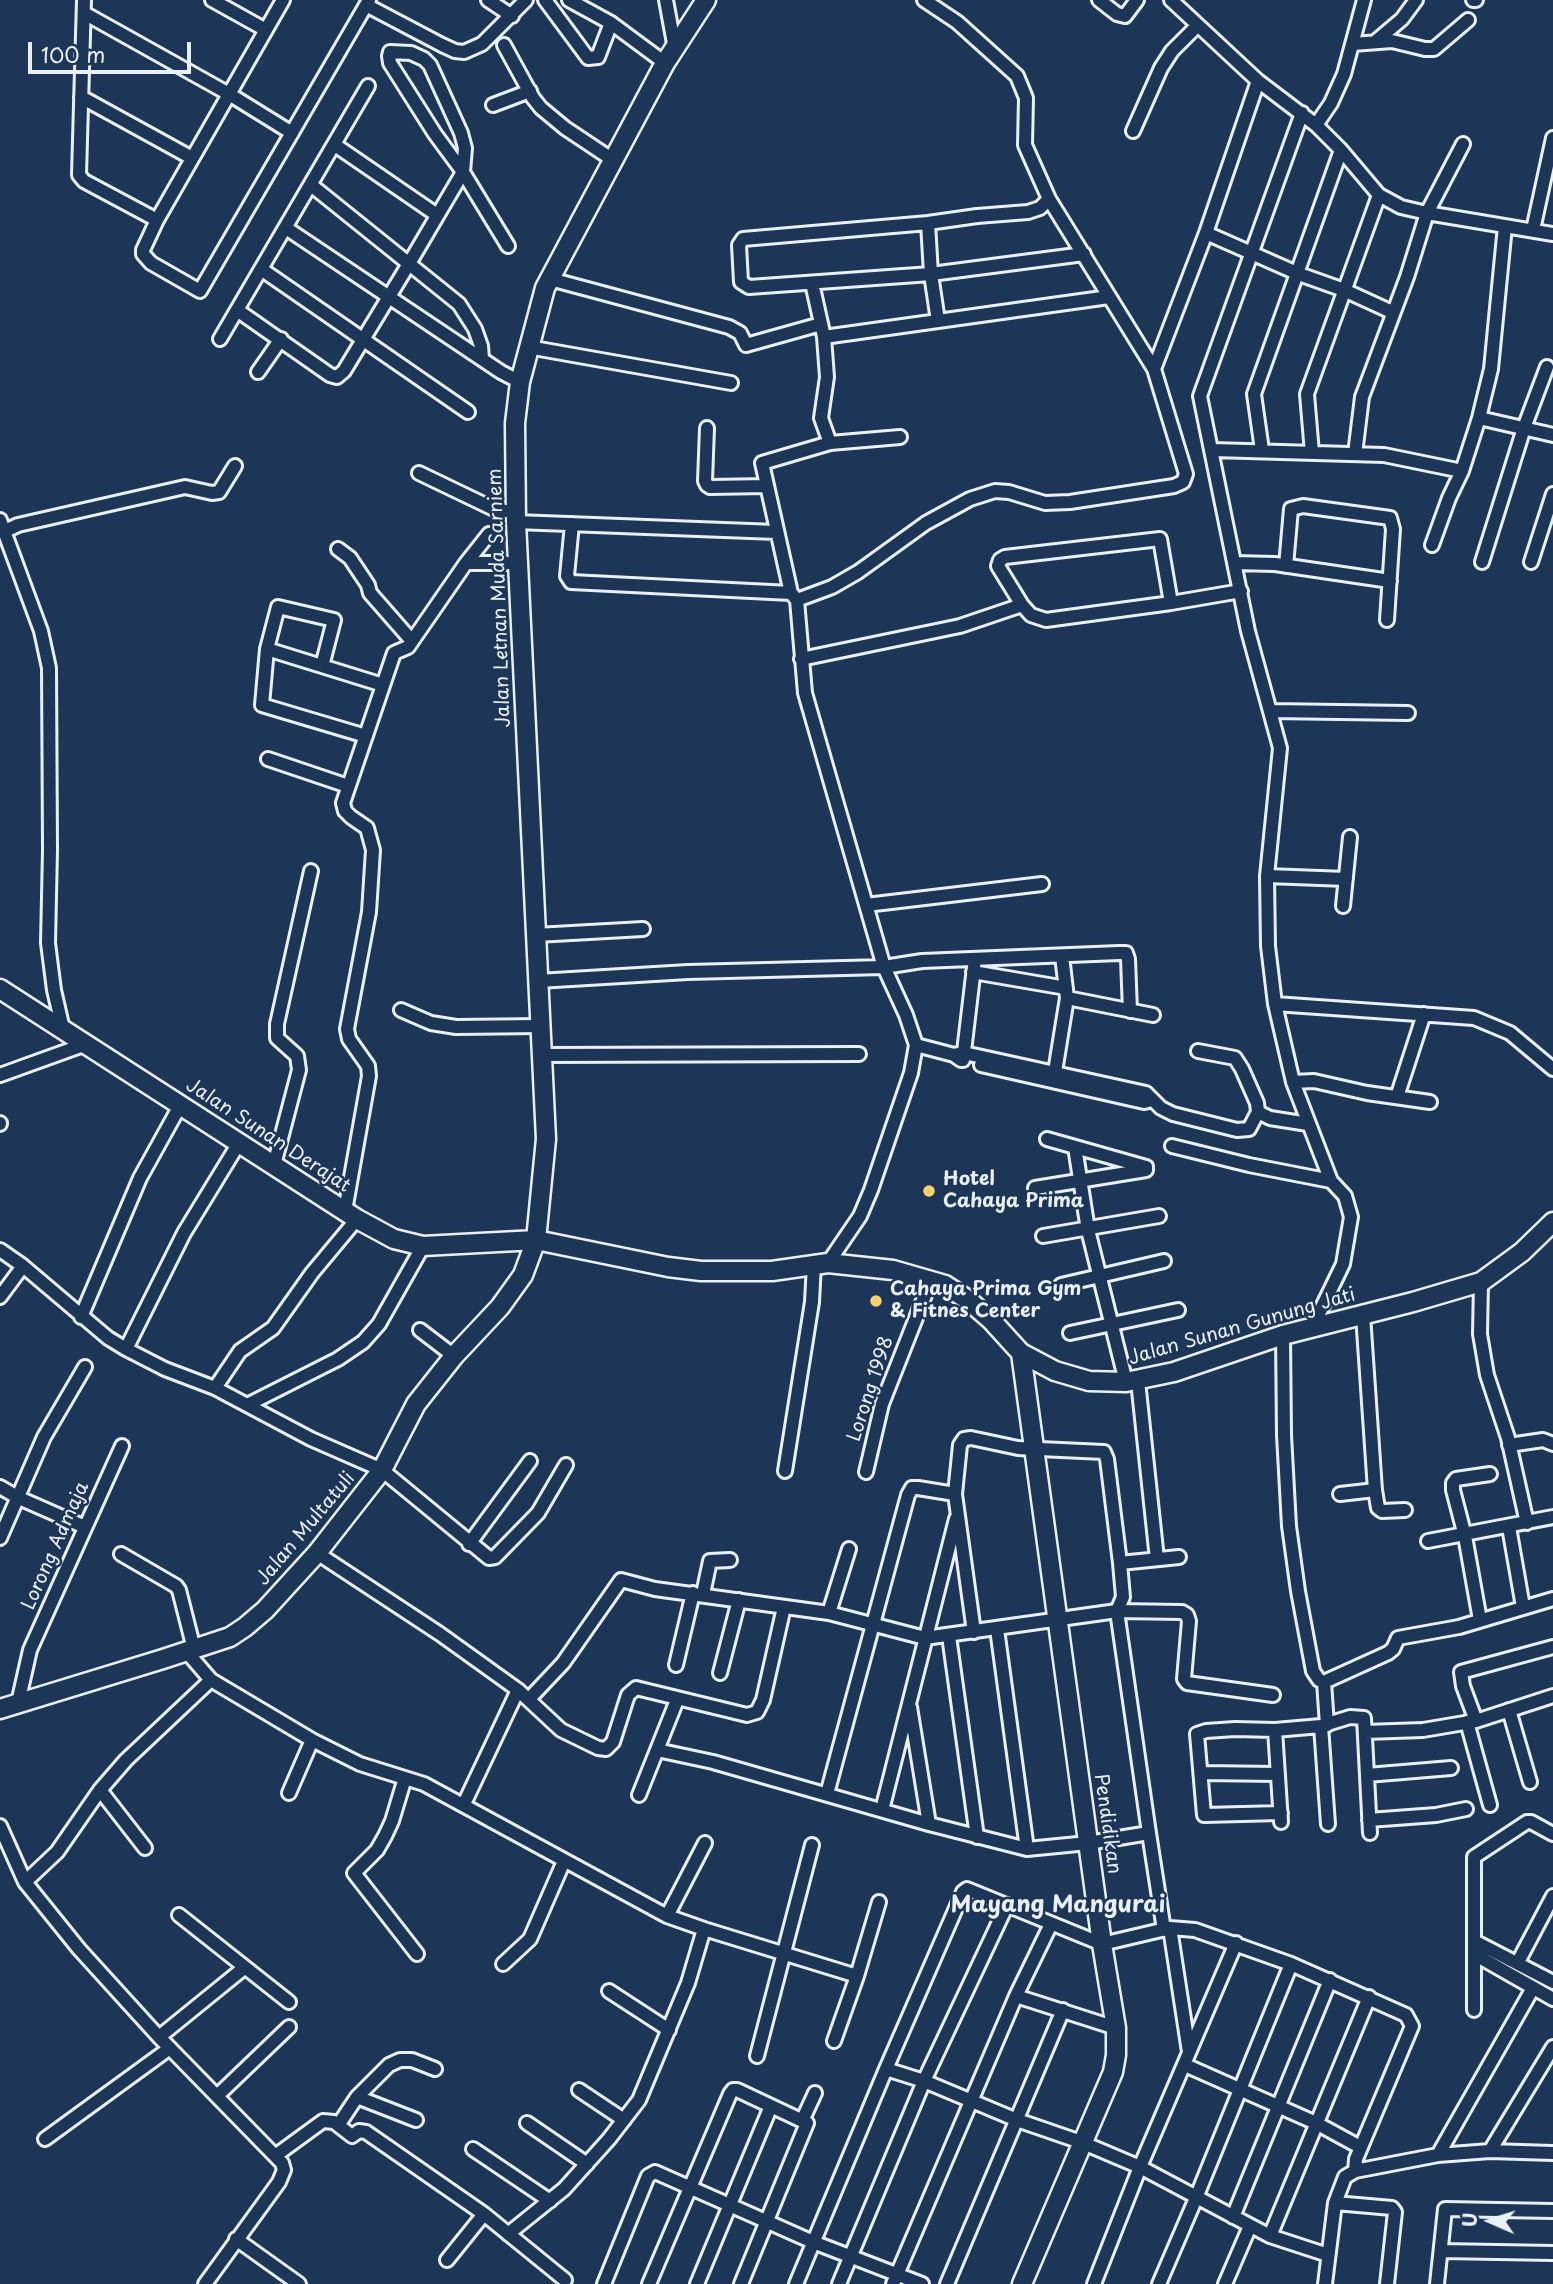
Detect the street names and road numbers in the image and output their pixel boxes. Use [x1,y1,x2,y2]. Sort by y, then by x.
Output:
street label: Jalan Letnan Muda Sarniem [484,468,516,728]
street label: Jalan Sunan Derajat [181,1074,355,1198]
street label: Jalan Sunan Gunung Jati [1126,1284,1358,1370]
street label: Lorong 1998 [843,1334,899,1444]
street label: Jalan Multatuli [252,1468,360,1590]
street label: Lorong Admaja [18,1479,94,1613]
street label: Pendidikan [1089,1773,1125,1875]

